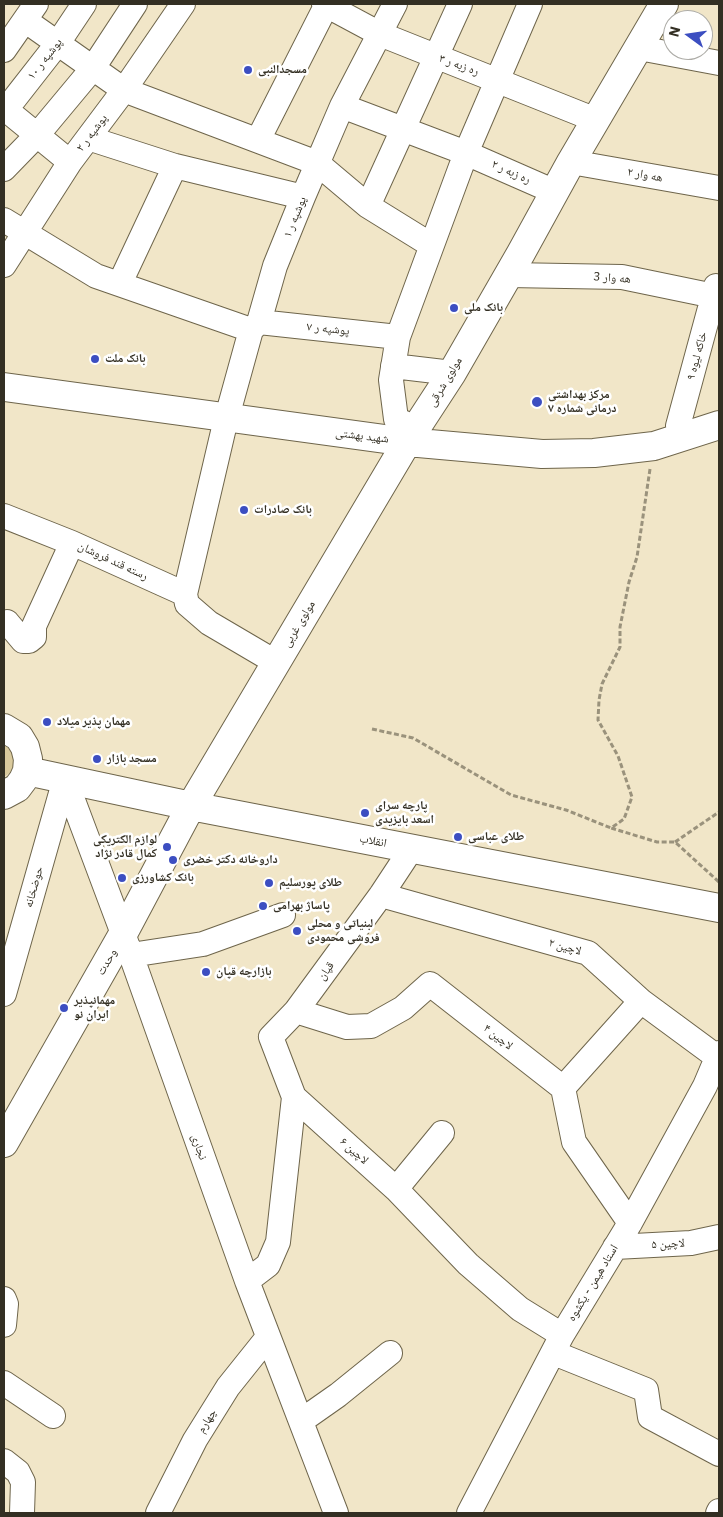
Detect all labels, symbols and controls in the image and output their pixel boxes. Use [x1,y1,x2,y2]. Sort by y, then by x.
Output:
north arrow [663,10,713,60]
text: N [664,25,684,39]
street label: پوشپه ر ۱۰ [24,35,66,83]
street label: ره زبه ر ۳ [437,51,481,79]
place label: مسجدالنبی [258,63,307,77]
marker: مسجدالنبی [242,64,254,76]
street label: پوشپه ر ۲ [73,111,111,155]
street label: ره زبه ر ۲ [489,157,533,187]
street label: هه وار ۲ [626,165,664,185]
street label: ۱ پوشپه ر [280,194,310,240]
street label: هه وار 3 [593,270,631,286]
place label: بانک ملی [464,301,503,315]
marker: بانک ملی [448,302,460,314]
street label: پوشپه ر ۷ [306,320,350,338]
street label: خاکه لیوه ۹ [684,330,710,382]
place label: بانک ملت [105,352,146,366]
marker: بانک ملت [89,353,101,365]
street label: مولوی شرقی [425,354,465,410]
place label: مرکز بهداشتی درمانی شماره ۷ [548,388,616,416]
marker: مرکز بهداشتی درمانی شماره ۷ [530,395,544,409]
street label: شهید بهشتی [334,426,390,446]
place label: بانک صادرات [254,503,312,517]
marker: بانک صادرات [238,504,250,516]
street label: رسته قند فروشان [76,538,150,584]
street label: مولوی غربی [279,598,319,650]
place label: مهمان پذیر میلاد [57,715,130,729]
marker: مهمان پذیر میلاد [41,716,53,728]
place label: مسجد بازار [107,752,157,766]
marker: مسجد بازار [91,753,103,765]
place label: پارچه سرای اسعد بایزیدی [375,799,434,827]
marker: پارچه سرای اسعد بایزیدی [359,807,371,819]
place label: طلای عباسی [468,830,524,844]
street label: انقلاب [358,831,388,851]
marker: طلای عباسی [452,831,464,843]
place label: لوازم الکتریکی کمال قادر نژاد [93,833,157,861]
marker: لوازم الکتریکی کمال قادر نژاد [161,841,173,853]
place label: داروخانه دکتر خضری [183,853,278,867]
marker: داروخانه دکتر خضری [167,854,179,866]
street label: حوضخانه [21,865,47,909]
place label: بانک کشاورزی [132,871,194,885]
marker: بانک کشاورزی [116,872,128,884]
place label: طلای پورسلیم [279,876,342,890]
marker: طلای پورسلیم [263,877,275,889]
place label: پاساژ بهرامی [273,899,330,913]
marker: پاساژ بهرامی [257,900,269,912]
place label: لبنیاتی و محلی فروشی محمودی [307,917,380,945]
marker: لبنیاتی و محلی فروشی محمودی [291,925,303,937]
street label: لاچین ۲ [547,935,583,959]
street label: وحدت [94,946,120,978]
street label: قپان [314,959,338,983]
place label: بازارچه قپان [216,965,272,979]
marker: بازارچه قپان [200,966,212,978]
place label: مهمانپذیر ایران نو [74,994,115,1022]
marker: مهمانپذیر ایران نو [58,1002,70,1014]
street label: لاچین ۴ [480,1021,516,1053]
street label: نجاری [188,1132,210,1162]
street label: لاچین ۶ [337,1134,371,1168]
street label: لاچین ۵ [651,1236,685,1252]
street label: استاد هیمن - یکشوه [564,1242,622,1324]
street label: چهارم [194,1406,220,1436]

